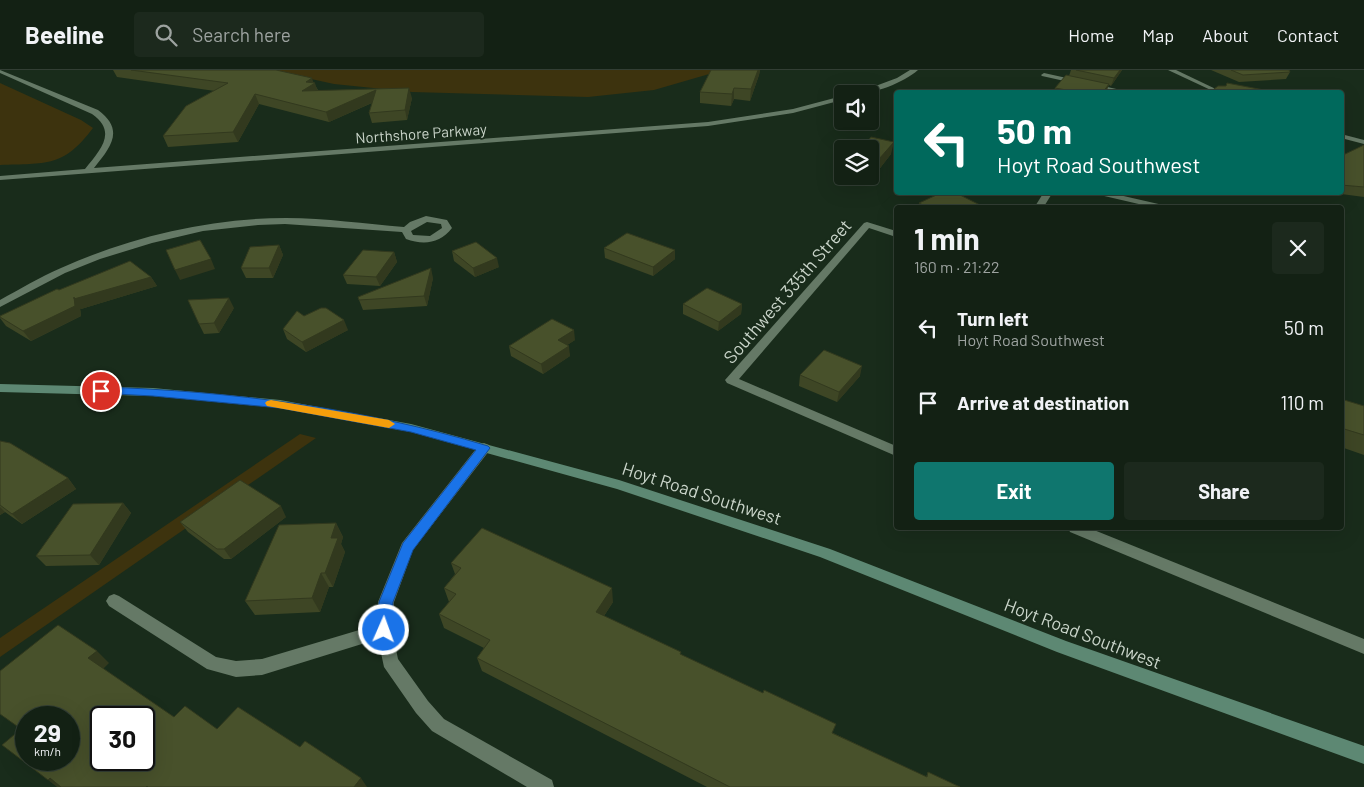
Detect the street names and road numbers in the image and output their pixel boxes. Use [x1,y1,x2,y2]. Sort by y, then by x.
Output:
street label: Northshore Parkway [355,119,487,147]
street label: Southwest 335th Street [718,214,856,368]
street label: Hoyt Road Southwest [619,457,785,529]
street label: Hoyt Road Southwest [1001,593,1165,673]

